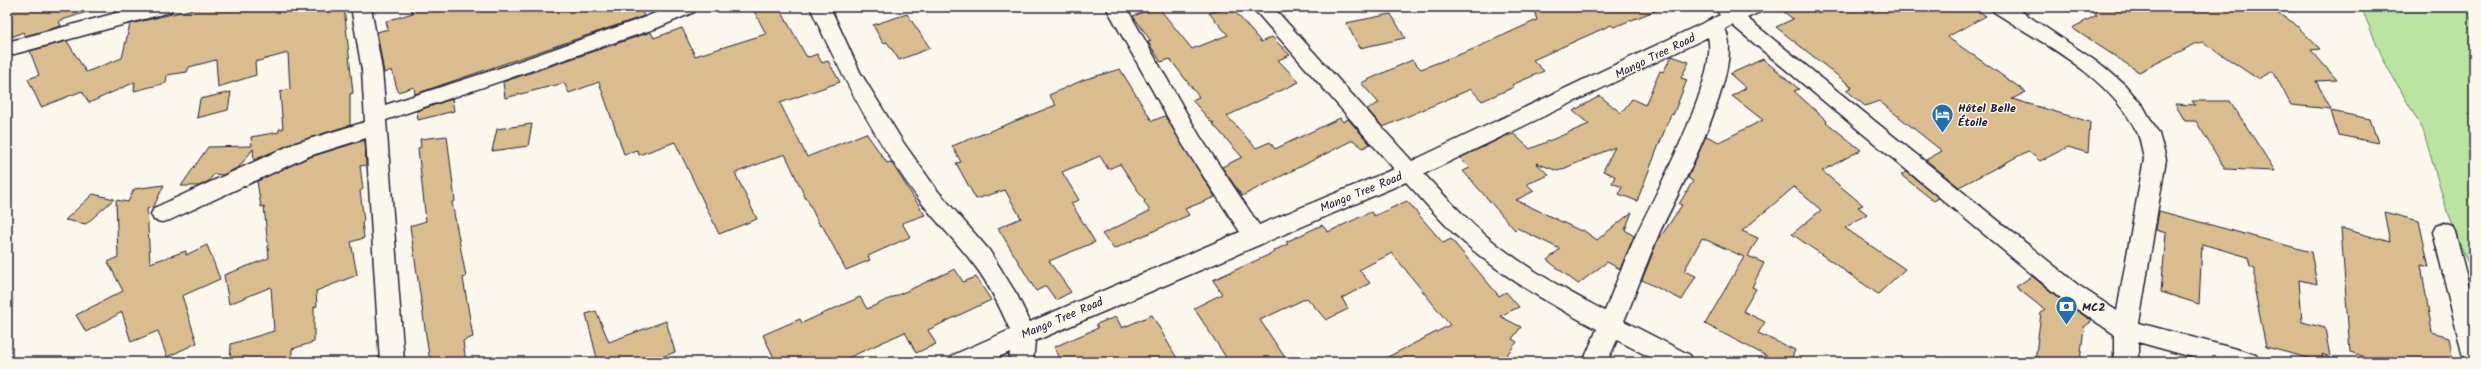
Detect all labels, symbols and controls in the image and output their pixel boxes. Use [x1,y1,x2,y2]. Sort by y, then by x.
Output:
street label: Mango Tree Road [1612,28,1700,84]
place label: Hôtel Belle Étoile [1958,99,2016,132]
hotel icon: Hôtel Belle Étoile [1929,102,1955,135]
street label: Mango Tree Road [1317,167,1406,218]
street label: Mango Tree Road [1018,292,1107,344]
bank icon: MC2 [2053,294,2079,327]
place label: MC2 [2082,298,2105,317]

